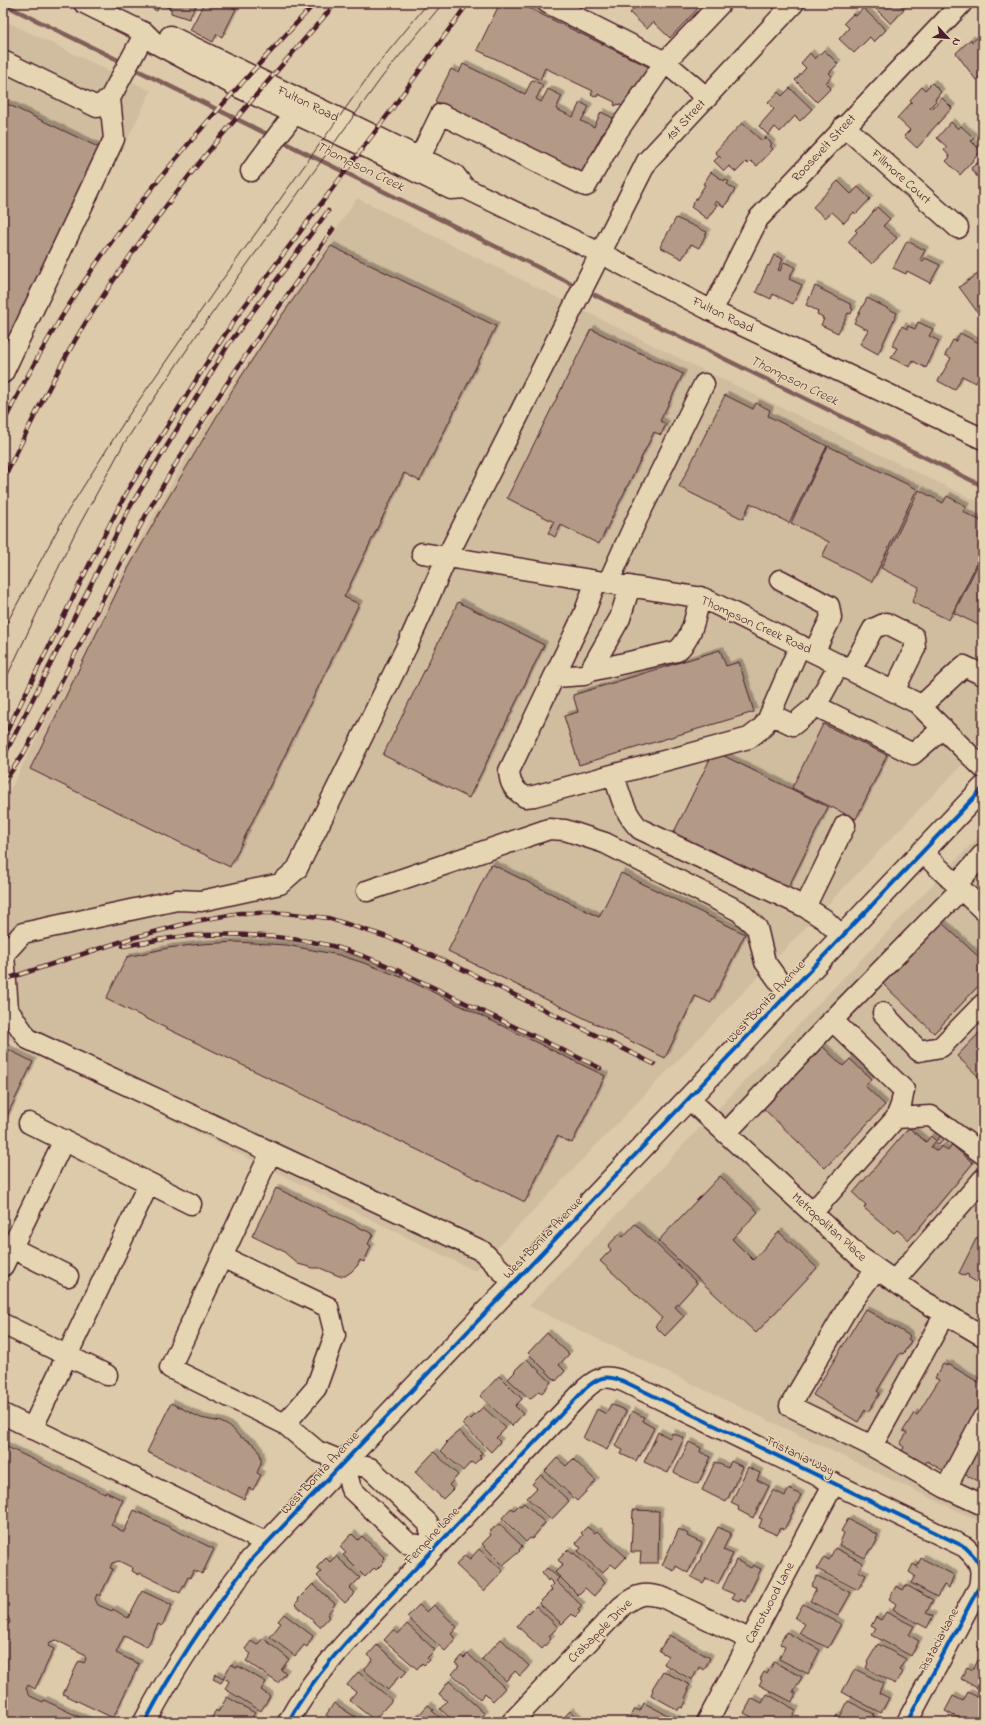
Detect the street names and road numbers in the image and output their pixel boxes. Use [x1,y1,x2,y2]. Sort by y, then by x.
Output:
street label: Fulton Road [273,81,343,127]
street label: 1st Street [662,94,711,145]
street label: Roosevelt Street [787,109,861,186]
street label: Fillmore Court [866,144,936,209]
street label: Fulton Road [688,292,758,338]
street label: Thompson Creek Road [697,591,815,659]
street label: West Bonita Avenue [722,956,810,1048]
street label: Metropolitan Place [787,1188,871,1266]
street label: West Bonita Avenue [499,1192,587,1283]
street label: West Bonita Avenue [276,1427,364,1519]
street label: Tristania Way [762,1431,838,1482]
street label: Fernpine Lane [399,1502,464,1570]
street label: Carrotwood Lane [741,1559,800,1647]
street label: Crabapple Drive [564,1594,637,1667]
street label: Pistacia Lane [914,1605,964,1675]

